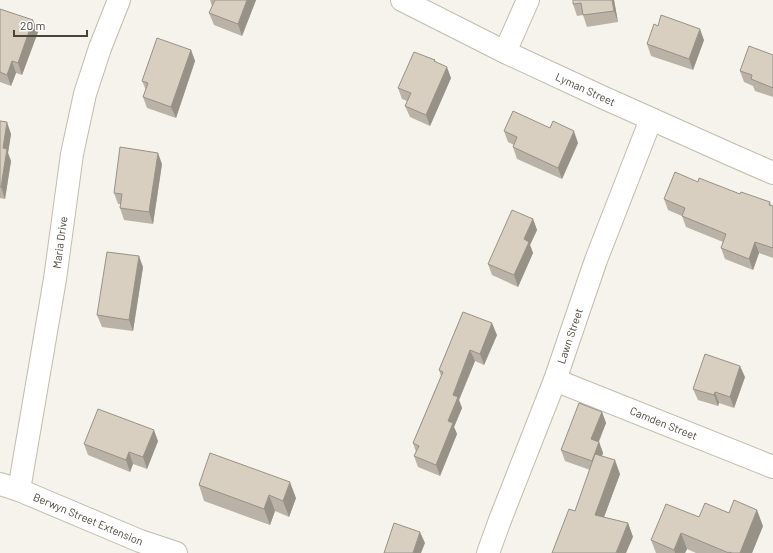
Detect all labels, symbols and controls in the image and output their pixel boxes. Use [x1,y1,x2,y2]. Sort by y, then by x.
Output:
scale bar [14,12,87,38]
text: 20 m [20,18,46,32]
street label: Lyman Street [554,69,617,108]
street label: Maria Drive [49,215,69,269]
street label: Lawn Street [554,306,585,365]
street label: Camden Street [628,404,699,442]
street label: Berwyn Street Extension [31,490,145,548]

